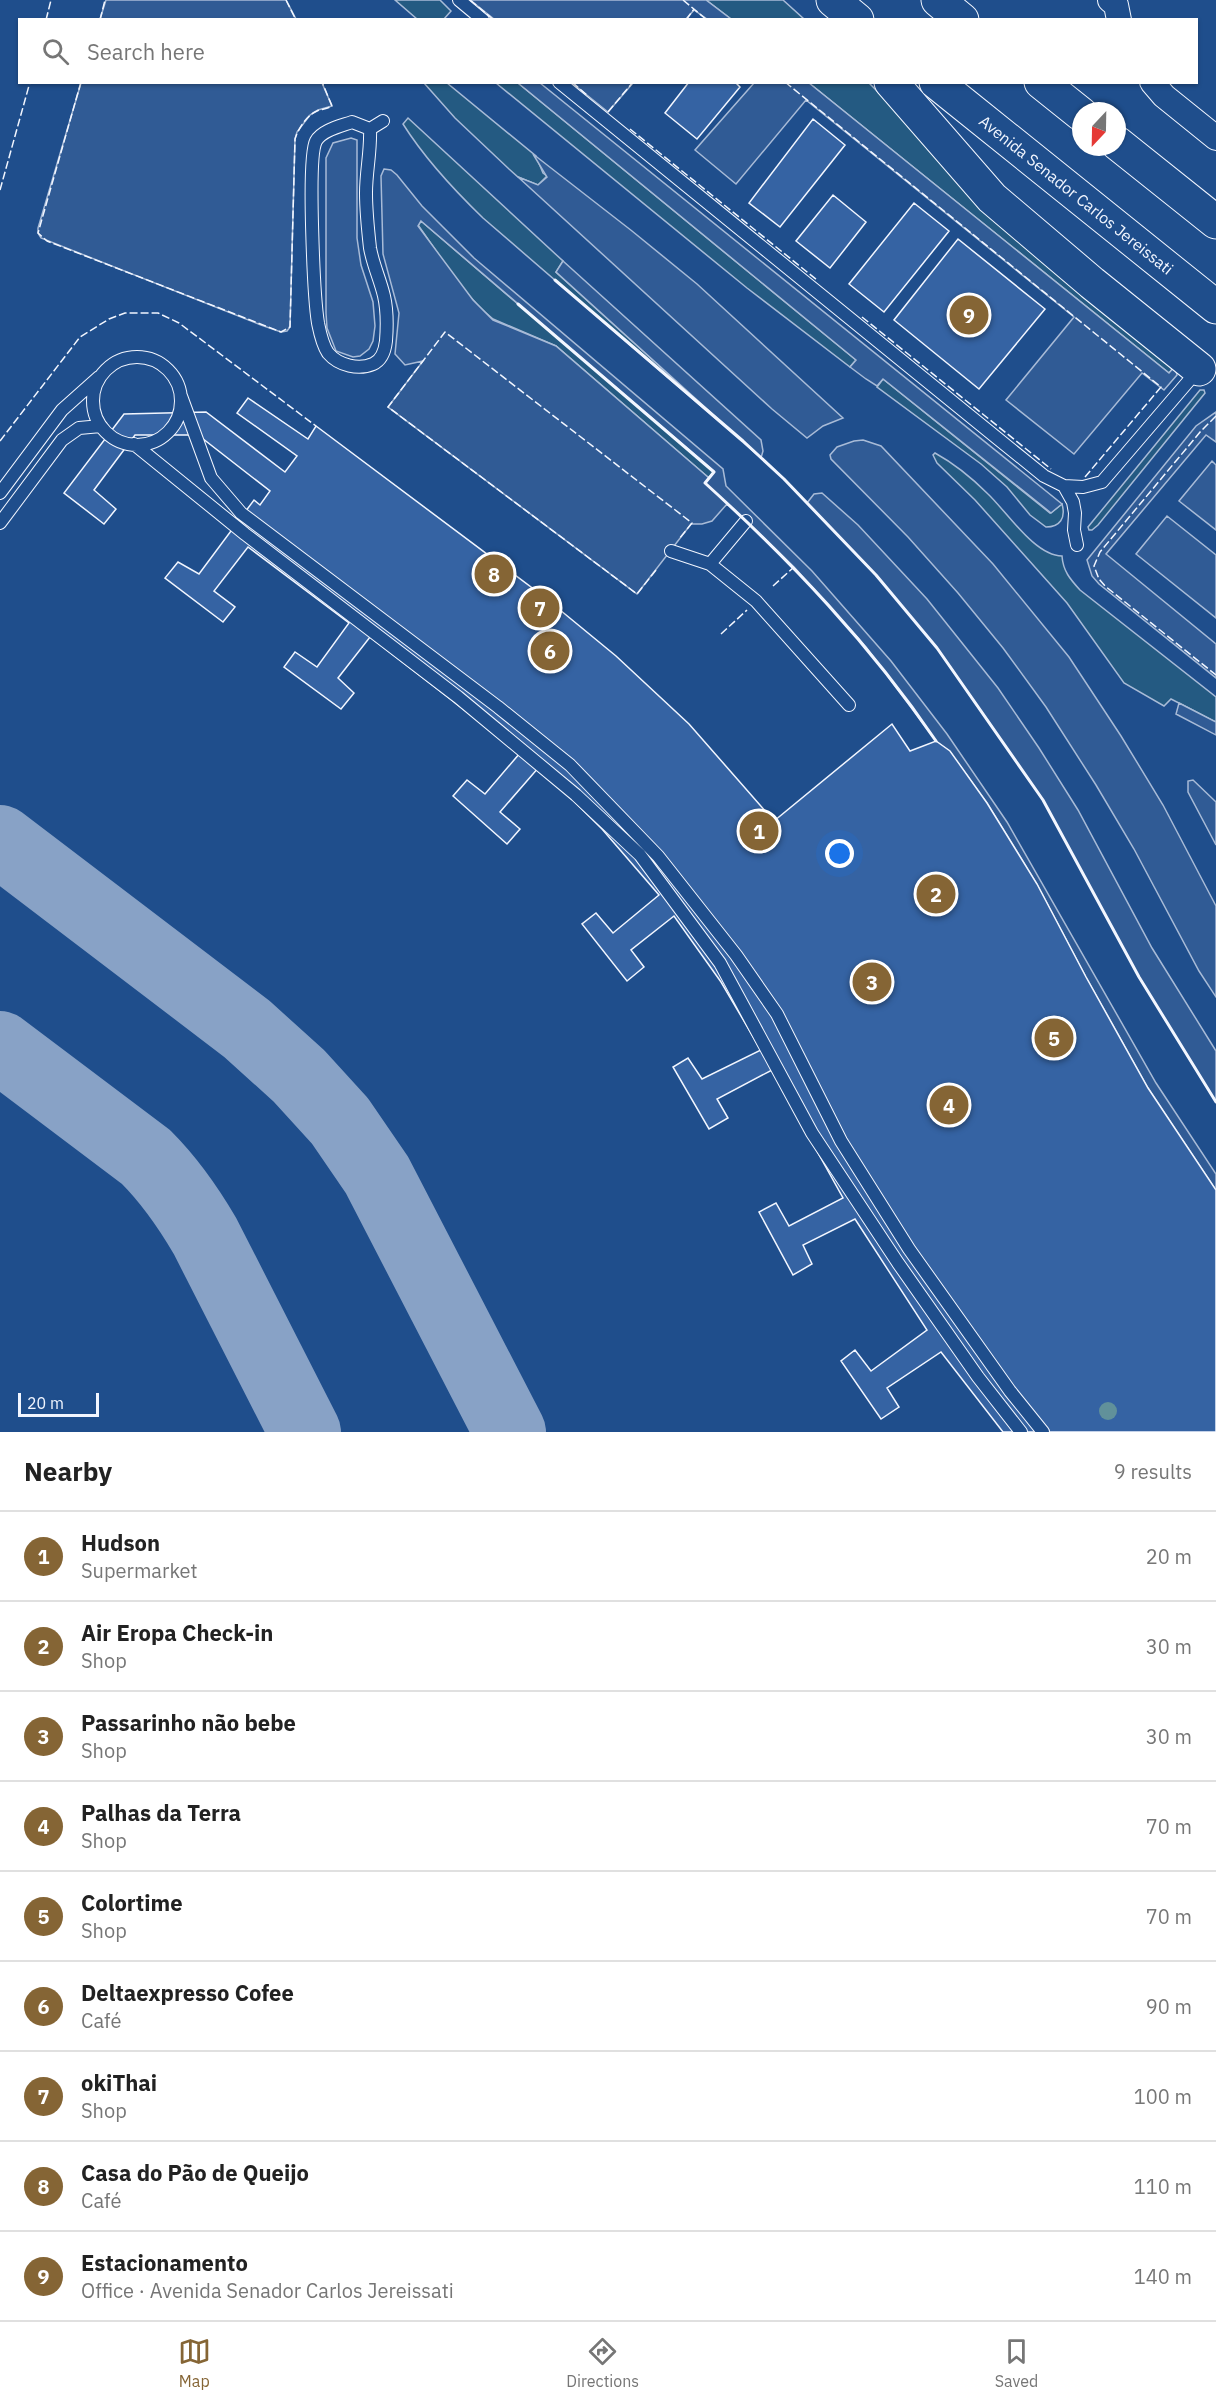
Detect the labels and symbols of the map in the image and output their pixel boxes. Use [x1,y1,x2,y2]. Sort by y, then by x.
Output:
north arrow [1072,102,1126,156]
street label: Avenida Senador Carlos Jereissati [975,111,1177,279]
pin: 9 [950,292,988,338]
pin: 8 [474,552,514,596]
pin: 7 [520,586,560,630]
pin: 6 [530,628,570,674]
pin: 1 [740,808,778,854]
your location [825,839,854,868]
pin: 2 [916,872,956,916]
pin: 3 [852,960,892,1004]
pin: 5 [1034,1016,1074,1060]
pin: 4 [930,1082,968,1128]
scale bar [18,1390,99,1418]

